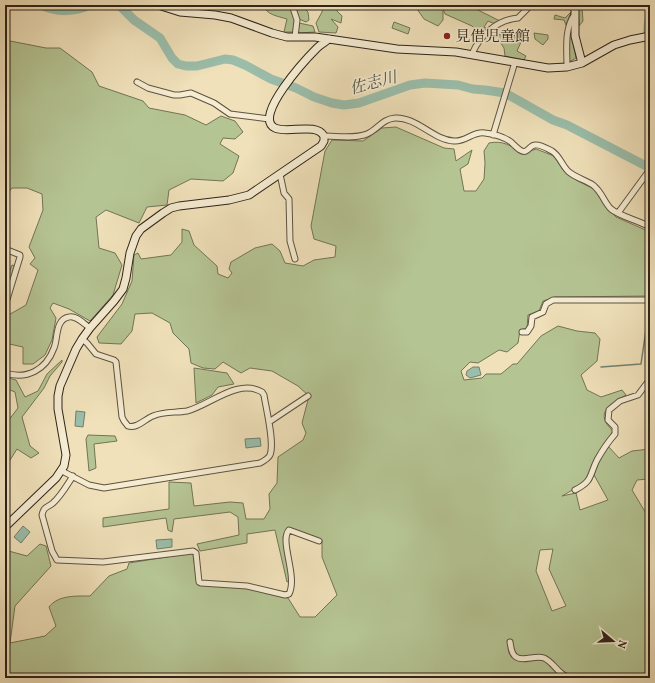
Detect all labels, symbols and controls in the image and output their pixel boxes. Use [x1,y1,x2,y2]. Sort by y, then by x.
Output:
place label: 見借児童館 [455,27,530,48]
marker: 見借児童館 [442,31,452,41]
water label: 佐志川 [347,67,401,101]
north arrow [593,621,633,661]
text: N [613,638,629,650]

